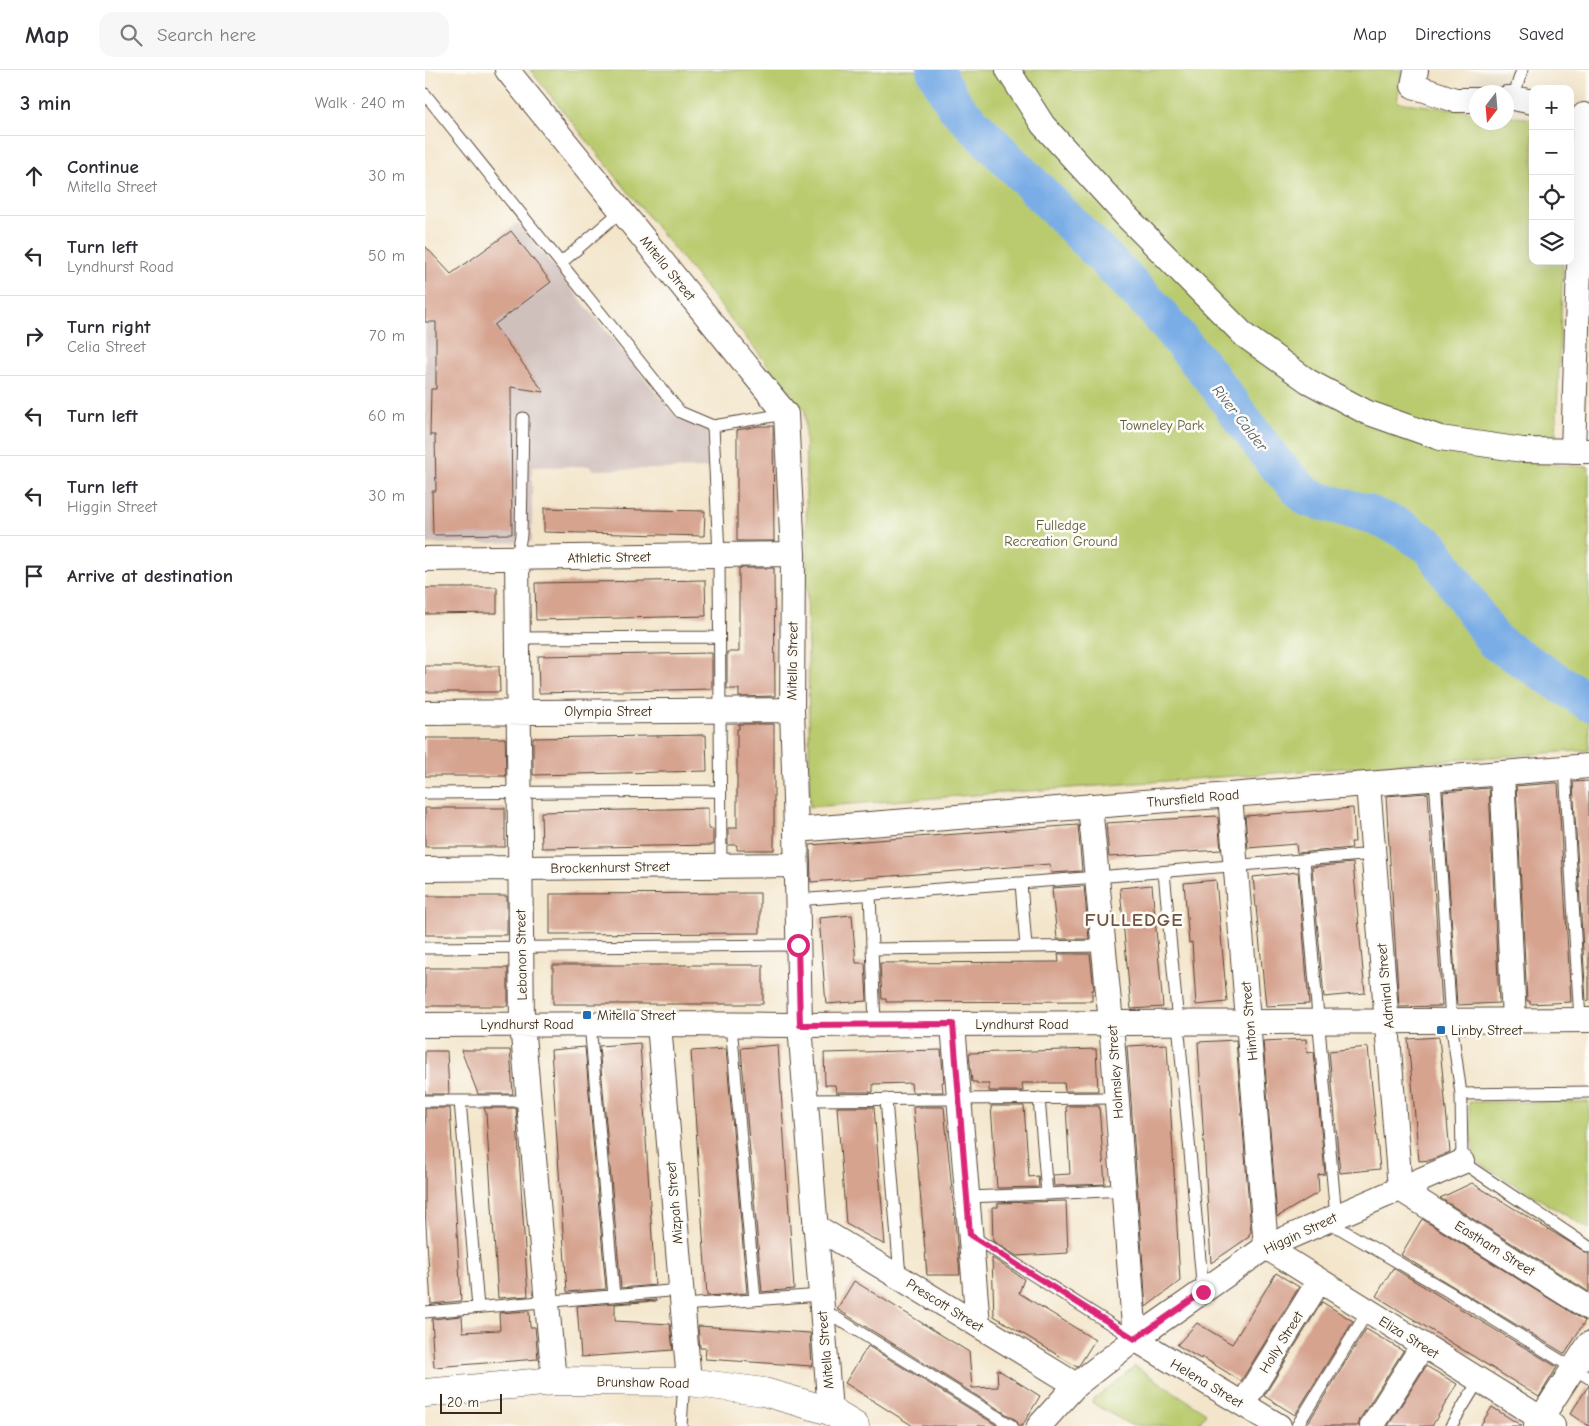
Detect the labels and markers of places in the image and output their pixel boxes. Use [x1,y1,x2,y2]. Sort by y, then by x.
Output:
place label: Mitella Street [597,1007,677,1024]
marker: Mitella Street [581,1009,593,1021]
place label: Linby Street [1451,1022,1523,1039]
marker: Linby Street [1435,1024,1447,1036]

